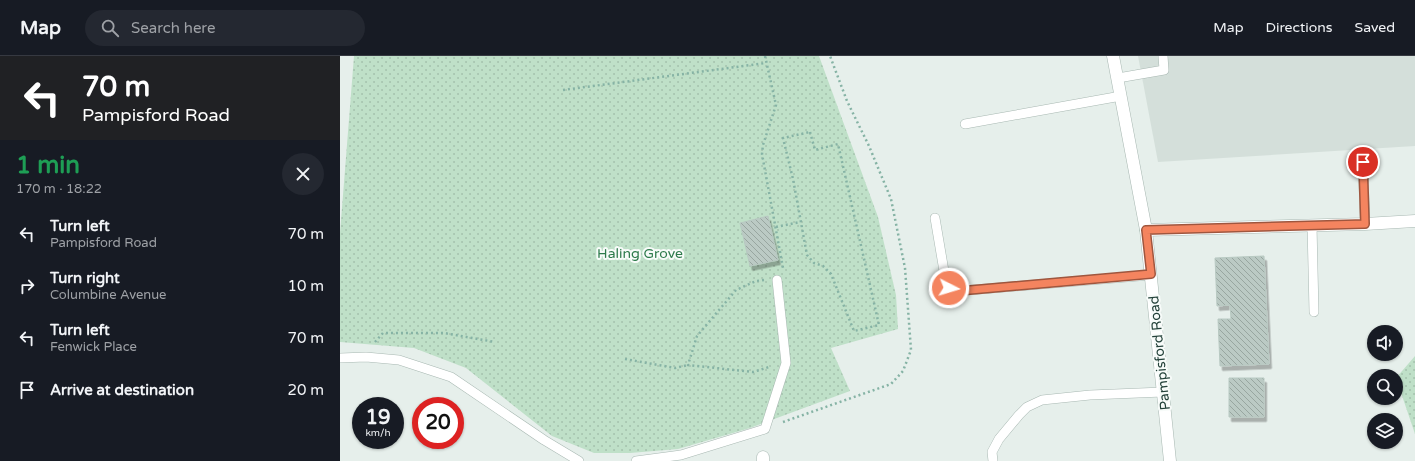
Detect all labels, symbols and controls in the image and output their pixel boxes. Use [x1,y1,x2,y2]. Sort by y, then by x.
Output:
search box [85,10,365,46]
text: Map [20,17,61,39]
icon: search [99,17,121,39]
text: Search here [131,19,215,37]
text: Map [1213,19,1244,36]
text: Directions [1266,19,1333,36]
text: Saved [1355,19,1395,36]
text: 70 m [82,70,150,104]
icon: left [16,72,68,124]
text: Pampisford Road [82,104,230,126]
pin [1346,145,1380,179]
text: 1 min [16,151,80,180]
icon: arrive [1352,151,1374,173]
button: close [282,153,324,195]
text: 170 m · 18:22 [16,181,102,197]
text: Turn left [50,217,110,235]
icon: left [16,223,38,245]
text: 70 m [287,225,324,243]
text: Pampisford Road [50,235,157,251]
park label: Haling Grove [597,245,683,262]
position arrow [928,267,970,309]
text: Turn right [50,269,120,287]
icon: right [16,275,38,297]
text: 10 m [287,277,324,295]
text: Columbine Avenue [50,287,166,303]
street label: Pampisford Road [1145,295,1174,411]
text: Turn left [50,321,110,339]
map controls [1367,325,1403,449]
button: sound [1367,325,1403,361]
icon: left [16,327,38,349]
text: 70 m [287,329,324,347]
text: Fenwick Place [50,339,137,355]
button: search [1367,369,1403,405]
icon: arrive [16,379,38,401]
text: Arrive at destination [50,381,194,399]
text: 20 m [287,381,324,399]
speed limit sign: 20 [412,397,464,449]
text: 19 [365,406,391,430]
button: layers [1367,413,1403,449]
text: km/h [365,427,391,439]

